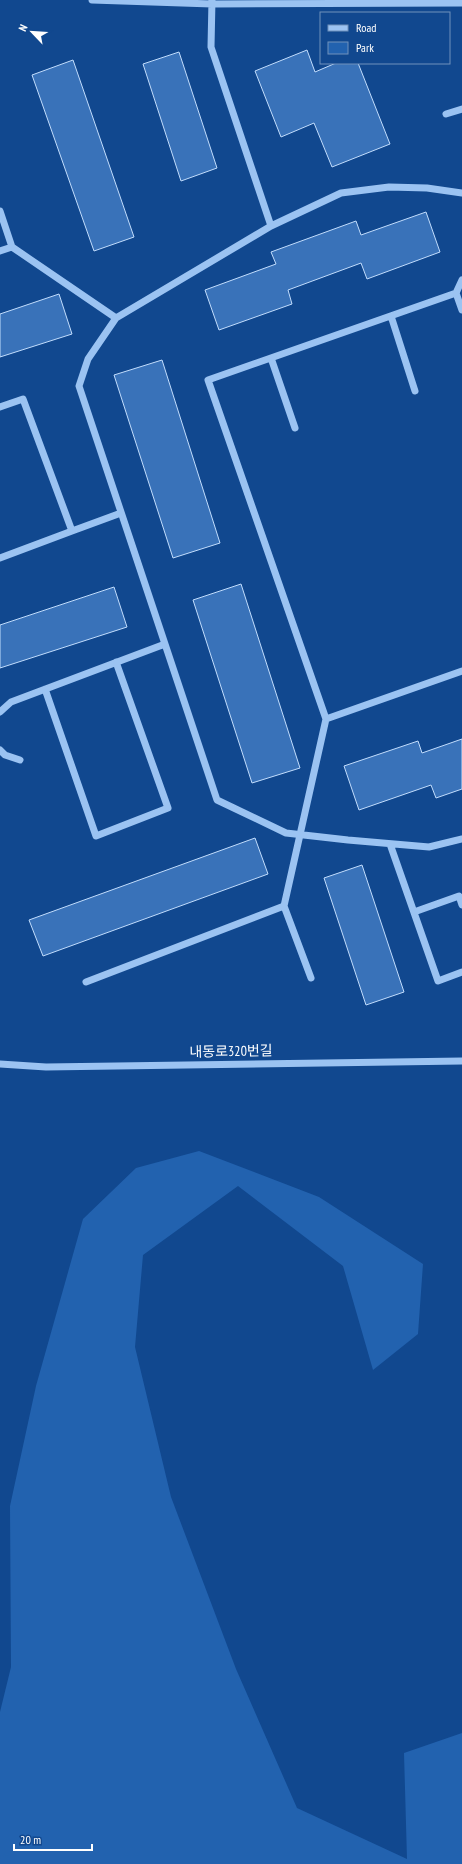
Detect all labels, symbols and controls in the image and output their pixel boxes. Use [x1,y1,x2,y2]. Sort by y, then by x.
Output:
north arrow [12,12,52,52]
legend [320,12,450,64]
text: Road [356,20,376,35]
text: N [15,22,31,33]
text: Park [356,40,374,55]
street label: 내동로320번길 [189,1041,273,1061]
scale bar [14,1826,92,1852]
text: 20 m [20,1832,41,1847]

